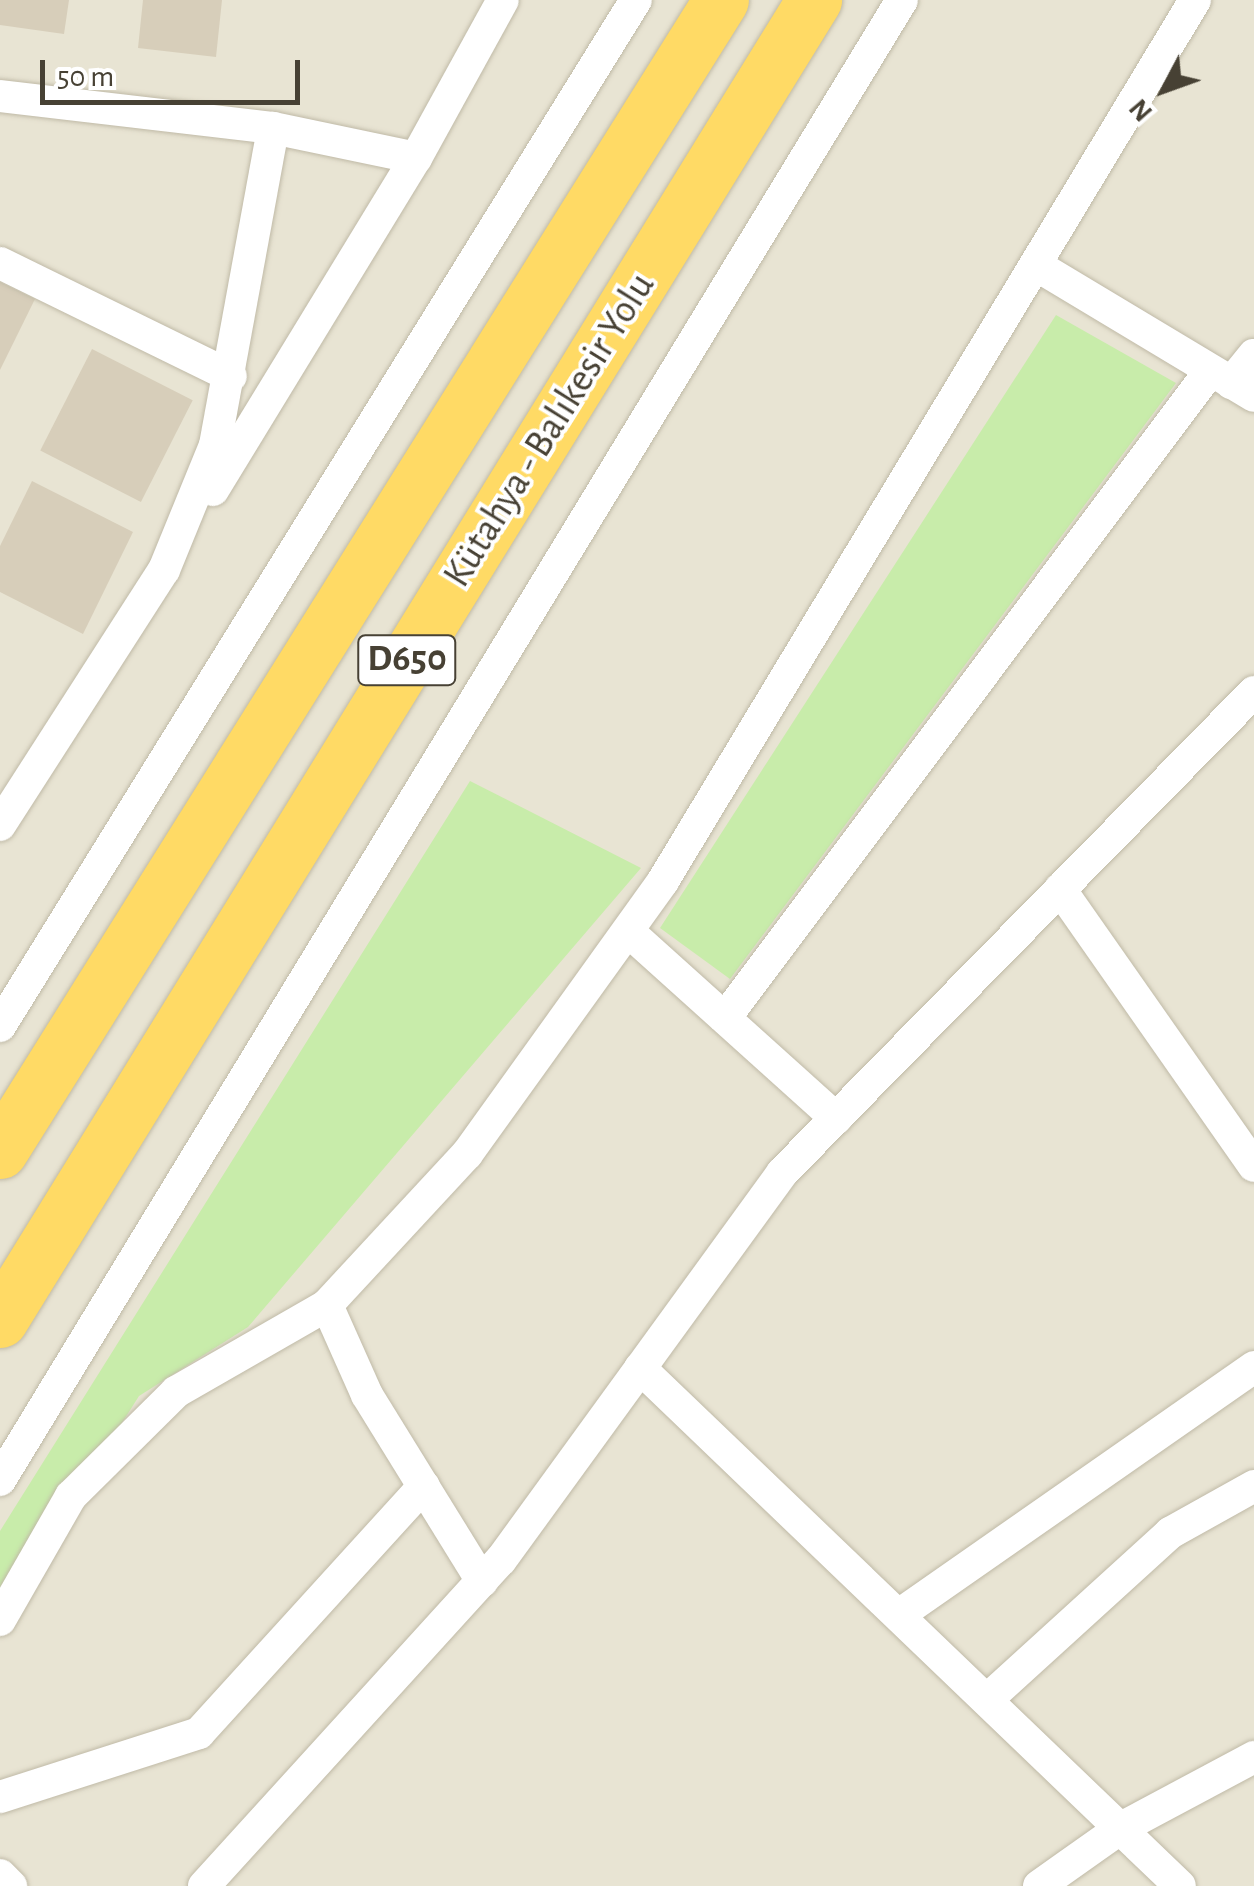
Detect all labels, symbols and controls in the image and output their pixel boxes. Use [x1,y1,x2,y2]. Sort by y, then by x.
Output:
scale bar [45,40,305,102]
north arrow [1114,40,1214,140]
text: 50 m [57,62,114,92]
text: N [1124,93,1158,126]
street label: Kütahya - Balıkesir Yolu [433,264,665,596]
road number: D650 [357,627,457,693]

